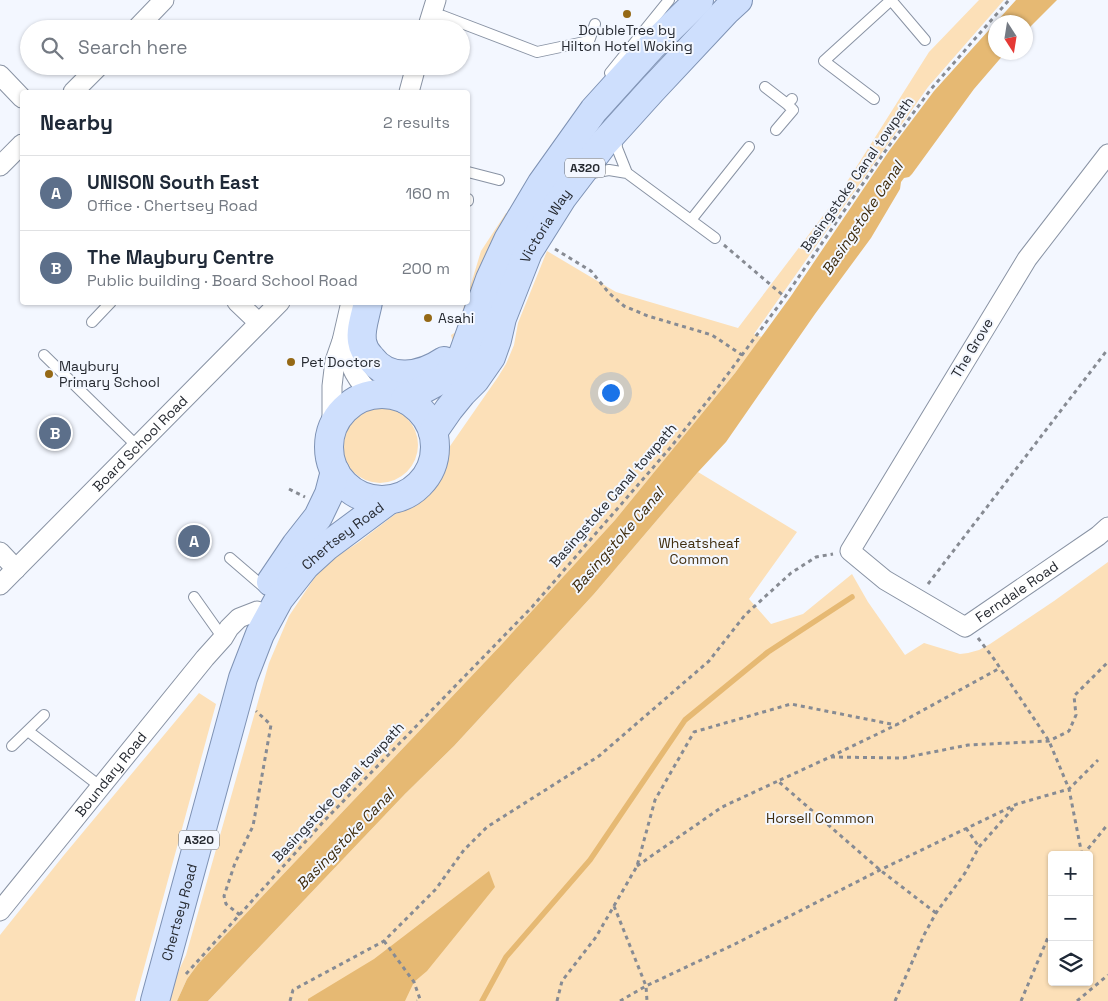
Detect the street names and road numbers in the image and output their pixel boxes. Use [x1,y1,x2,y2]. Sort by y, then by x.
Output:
street label: Basingstoke Canal towpath [797,93,917,255]
road number: A320 [565,158,605,178]
street label: Victoria Way [516,185,575,265]
street label: The Grove [947,315,997,381]
street label: Board School Road [89,392,191,495]
street label: Basingstoke Canal towpath [546,420,680,570]
street label: Chertsey Road [298,498,387,574]
street label: Ferndale Road [972,557,1062,626]
street label: Basingstoke Canal towpath [269,719,407,865]
street label: Boundary Road [71,728,151,820]
road number: A320 [179,830,219,850]
street label: Chertsey Road [157,862,201,963]

